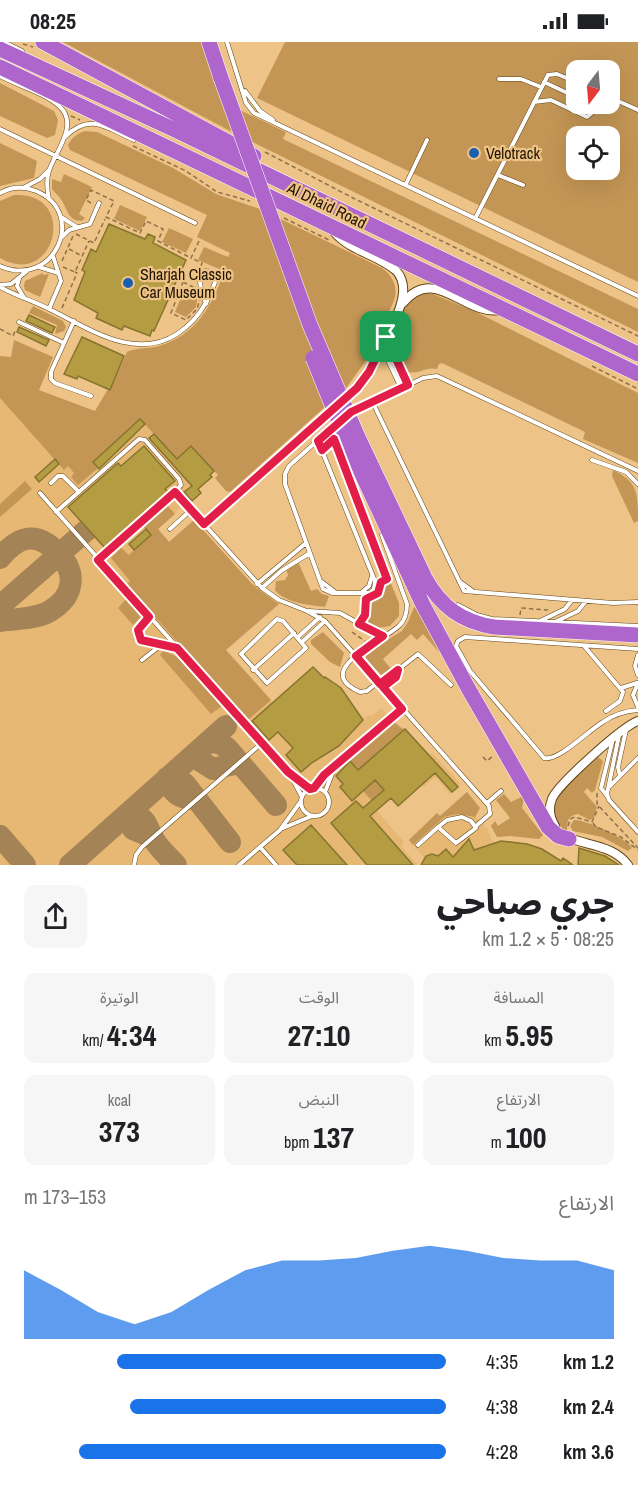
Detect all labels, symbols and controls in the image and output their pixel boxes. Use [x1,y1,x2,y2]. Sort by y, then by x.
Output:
text: 08:25 [30,6,76,36]
north arrow [566,60,620,114]
map controls [566,60,620,180]
button: locate [566,126,620,180]
place label: Velotrack [486,142,540,164]
marker: Velotrack [467,146,481,160]
street label: Al Dhaid Road [283,176,370,234]
place label: Sharjah Classic Car Museum [140,263,232,303]
marker: Sharjah Classic Car Museum [121,276,135,290]
pin [360,311,411,362]
icon: arrive [369,320,402,353]
text: جري صباحي [437,880,614,924]
button: share [24,885,87,948]
text: 08:25 · 5 × 1.2 km [482,925,614,952]
text: الوتيرة [100,986,139,1008]
text: الوقت [299,986,339,1008]
text: المسافة [493,986,544,1008]
text: 4:34 [107,1015,156,1055]
text: 27:10 [288,1015,350,1055]
text: 5.95 [505,1015,553,1055]
text: /km [82,1029,107,1051]
text: km [484,1029,505,1051]
text: النبض [299,1088,339,1110]
text: الارتفاع [497,1088,541,1110]
text: kcal [108,1089,131,1111]
text: 373 [99,1111,140,1151]
text: 137 [313,1117,354,1157]
text: 100 [505,1117,546,1157]
text: bpm [284,1131,313,1153]
text: m [491,1131,505,1153]
text: 153–173 m [24,1183,106,1210]
text: الارتفاع [559,1189,614,1216]
text: 4:35 [486,1348,518,1375]
text: 1.2 km [563,1348,614,1375]
text: 4:38 [486,1393,518,1420]
text: 2.4 km [563,1393,614,1420]
text: 4:28 [486,1438,518,1465]
text: 3.6 km [563,1438,614,1465]

